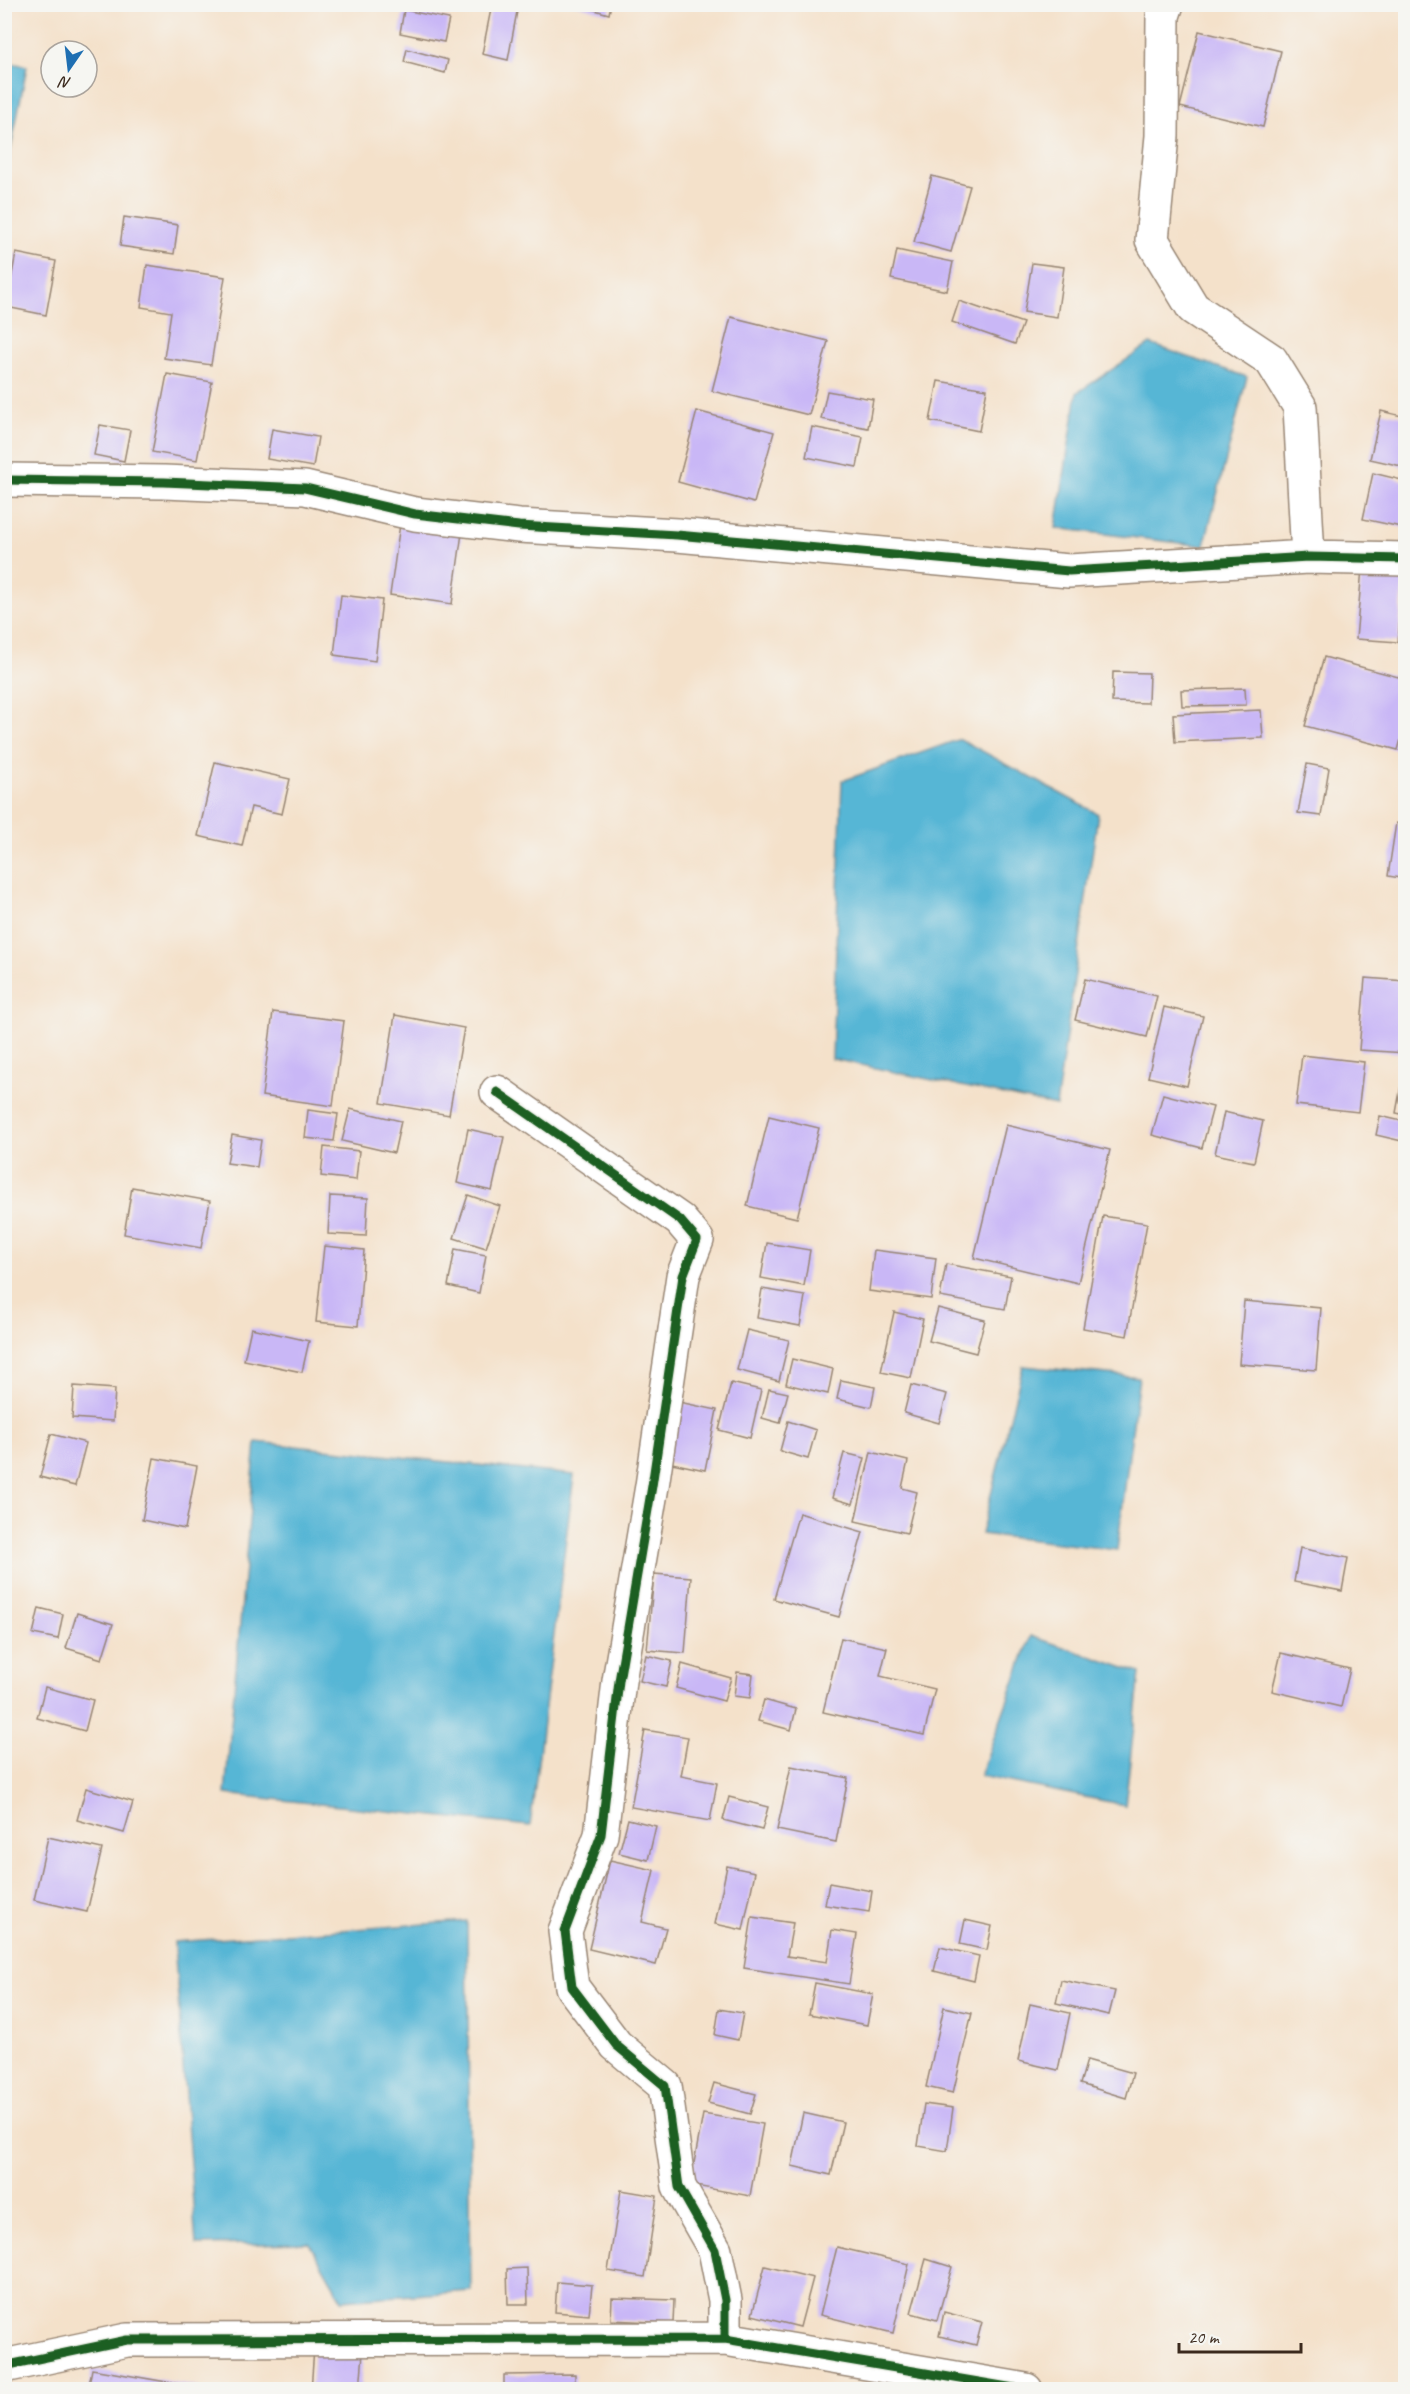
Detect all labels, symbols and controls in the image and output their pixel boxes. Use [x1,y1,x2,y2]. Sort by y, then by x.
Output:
north arrow [39,39,99,99]
text: N [55,71,73,93]
scale bar [1179,2316,1300,2354]
text: 20 m [1188,2326,1221,2348]

